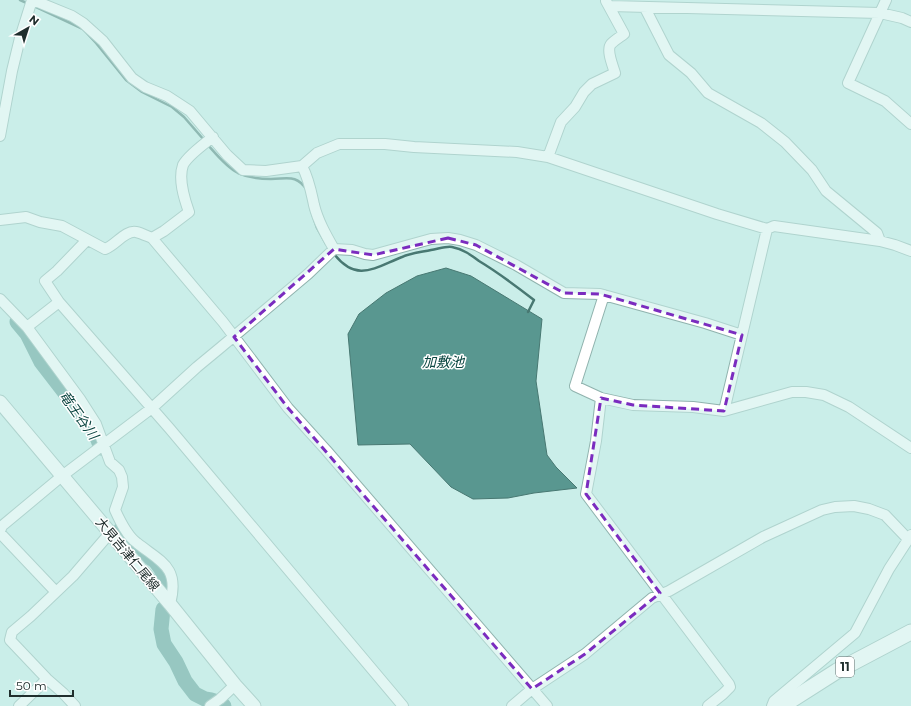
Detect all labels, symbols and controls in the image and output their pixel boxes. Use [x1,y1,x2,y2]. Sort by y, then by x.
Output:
north arrow [8,8,48,48]
text: N [26,12,42,28]
water label: 加敷池 [422,353,466,371]
water label: 竜王谷川 [56,387,104,445]
street label: 大見吉津仁尾線 [93,514,163,594]
road number: 11 [836,657,854,677]
scale bar [10,672,73,698]
text: 50 m [16,678,47,693]

